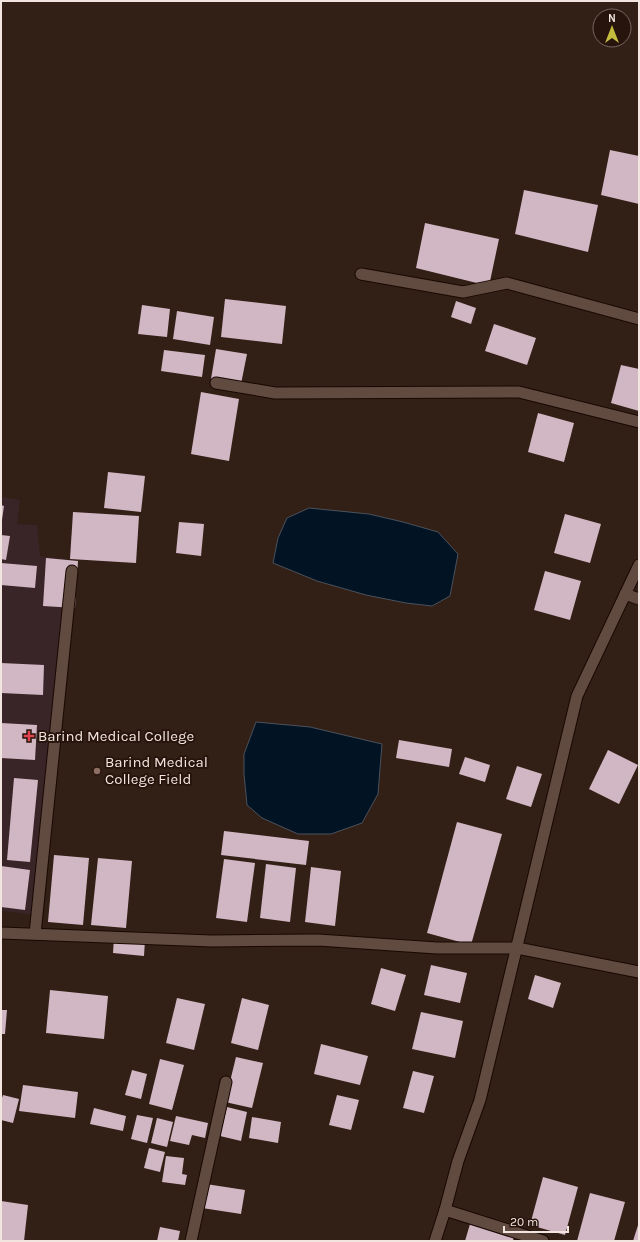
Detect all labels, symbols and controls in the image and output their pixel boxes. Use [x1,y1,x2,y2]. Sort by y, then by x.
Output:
north arrow [592,8,632,48]
text: N [608,12,616,25]
place label: Barind Medical College [38,727,194,745]
marker: Barind Medical College [23,730,35,742]
place label: Barind Medical College Field [105,753,208,788]
marker: Barind Medical College Field [92,766,102,776]
scale bar [504,1208,568,1234]
text: 20 m [510,1215,538,1229]

